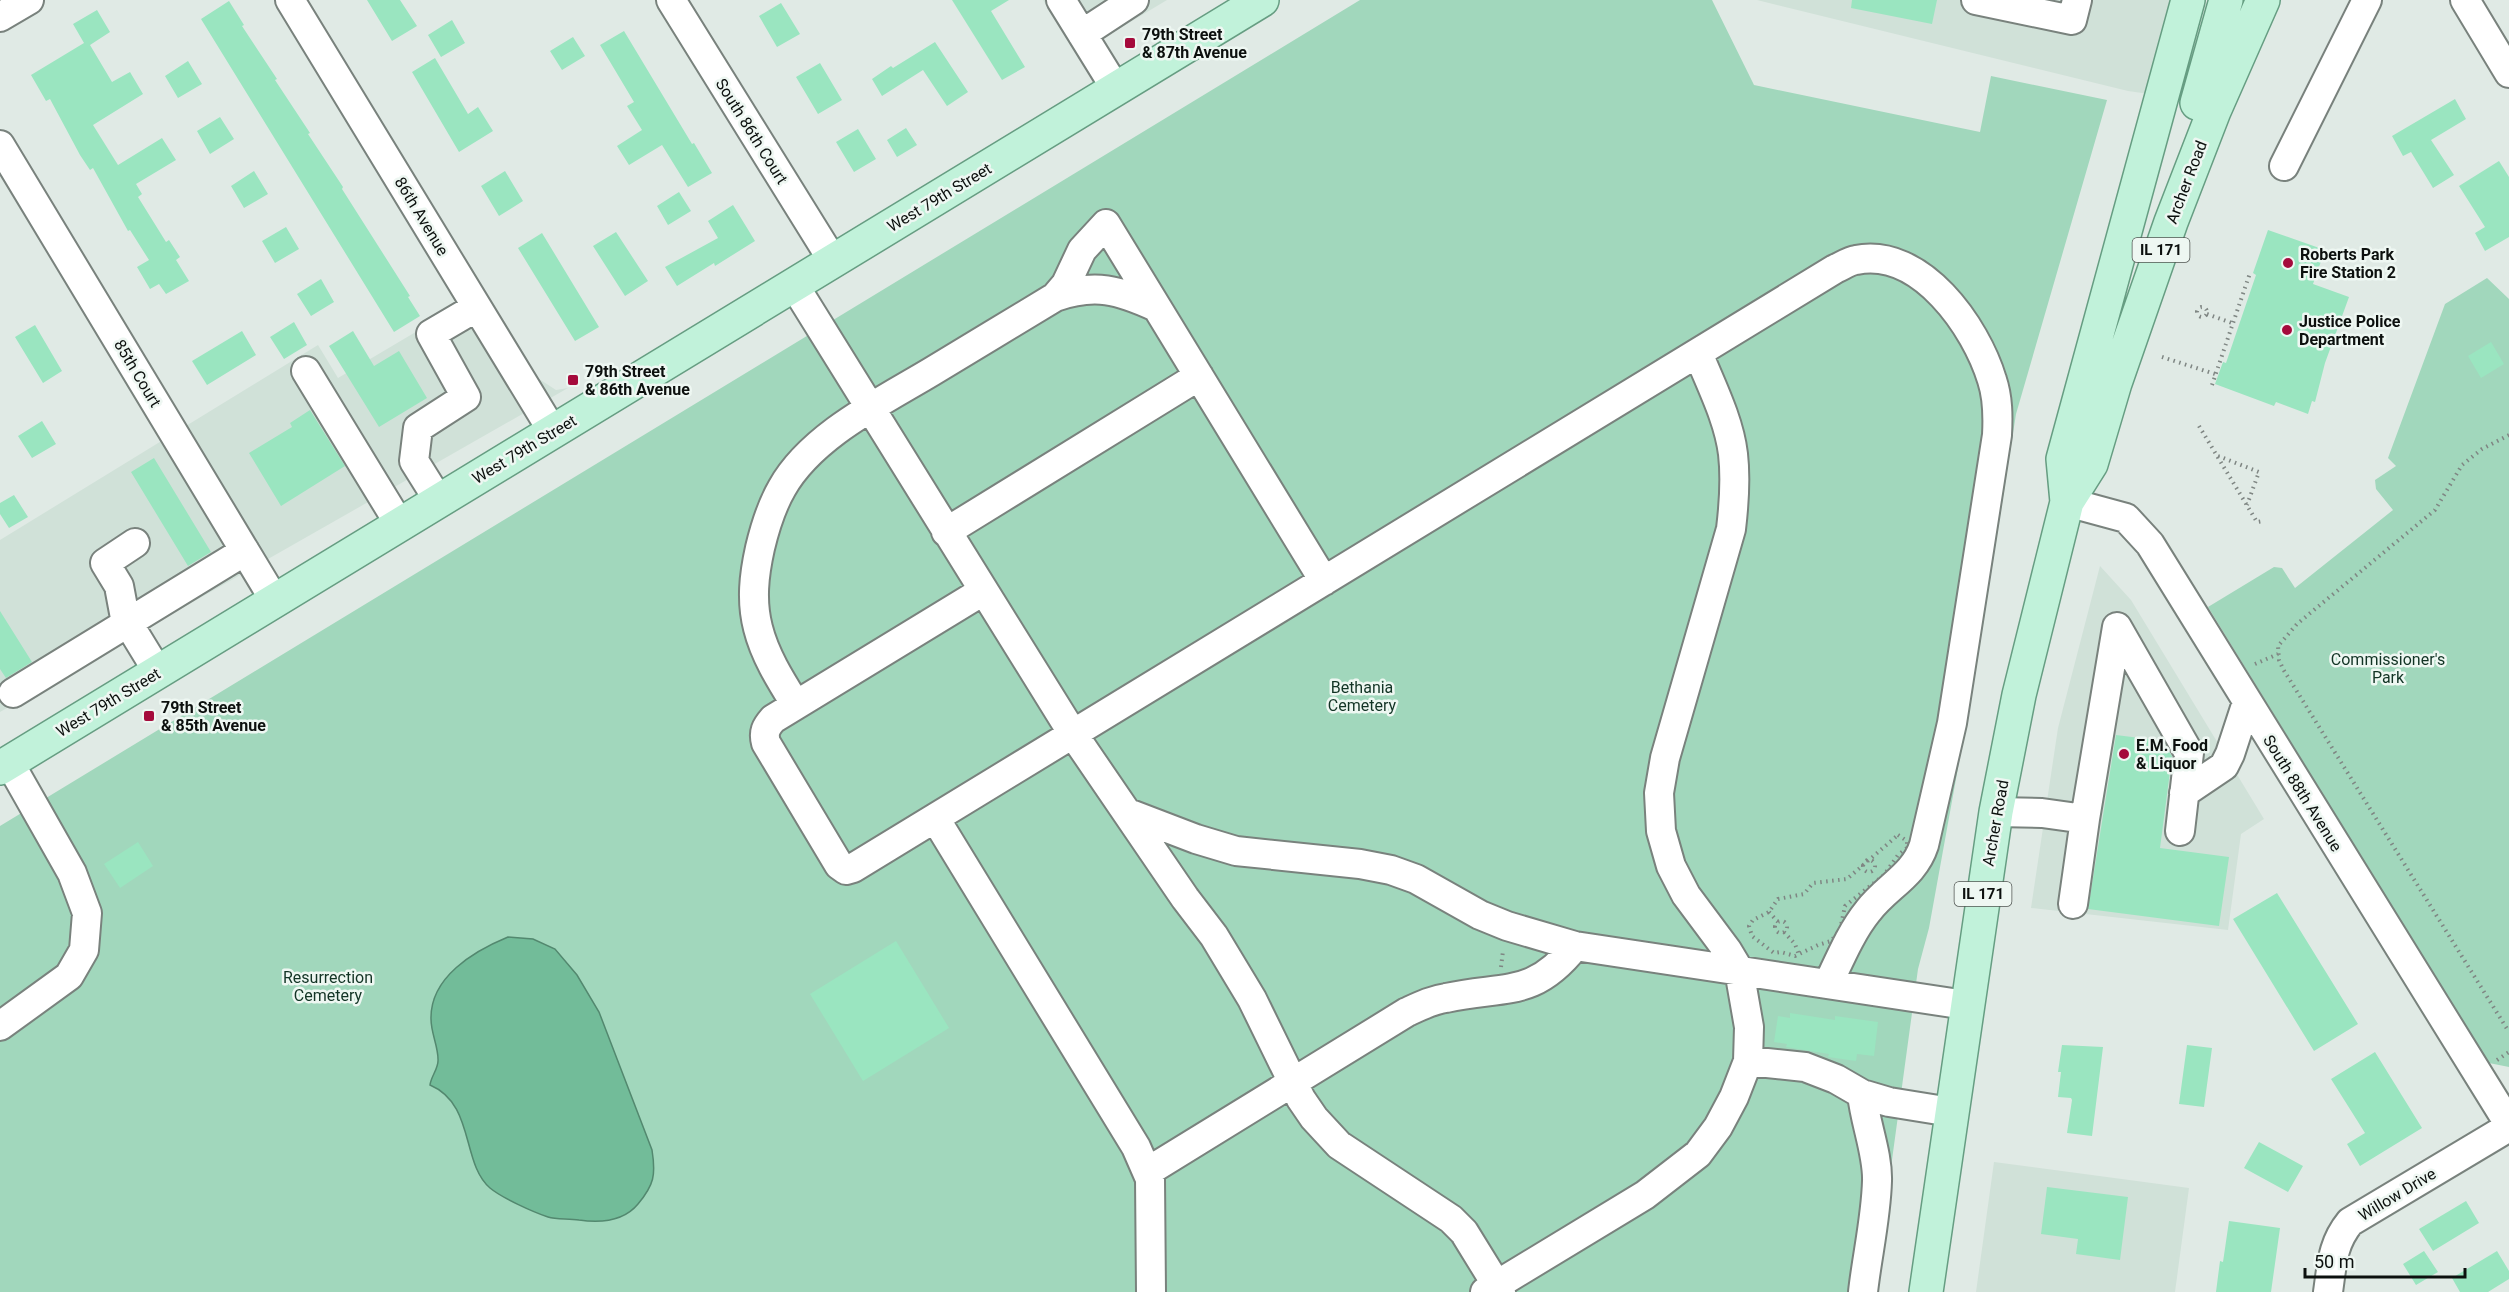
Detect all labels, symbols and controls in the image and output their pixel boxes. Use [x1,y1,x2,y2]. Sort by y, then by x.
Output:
place label: 79th Street & 87th Avenue [1142,25,1247,62]
marker: 79th Street & 87th Avenue [1123,36,1137,50]
street label: South 86th Court [711,75,792,188]
street label: Archer Road [2162,138,2211,226]
street label: West 79th Street [884,159,995,236]
street label: 86th Avenue [391,174,452,259]
road number: IL 171 [2132,238,2190,262]
place label: Roberts Park Fire Station 2 [2300,245,2396,282]
marker: Roberts Park Fire Station 2 [2281,256,2295,270]
place label: Justice Police Department [2299,312,2401,349]
marker: Justice Police Department [2280,323,2294,337]
street label: 85th Court [110,336,165,410]
place label: 79th Street & 86th Avenue [585,362,690,399]
marker: 79th Street & 86th Avenue [566,373,580,387]
street label: West 79th Street [469,411,580,488]
park label: Commissioner's Park [2331,650,2445,687]
street label: West 79th Street [53,664,164,741]
park label: Bethania Cemetery [1328,678,1397,715]
place label: 79th Street & 85th Avenue [161,698,266,735]
marker: 79th Street & 85th Avenue [142,709,156,723]
street label: South 88th Avenue [2259,732,2346,855]
place label: E.M. Food & Liquor [2136,736,2208,773]
marker: E.M. Food & Liquor [2117,747,2131,761]
street label: Archer Road [1979,778,2012,868]
road number: IL 171 [1954,882,2012,906]
park label: Resurrection Cemetery [283,968,373,1005]
street label: Willow Drive [2355,1164,2439,1225]
scale bar [2305,1241,2466,1279]
text: 50 m [2314,1251,2354,1272]

